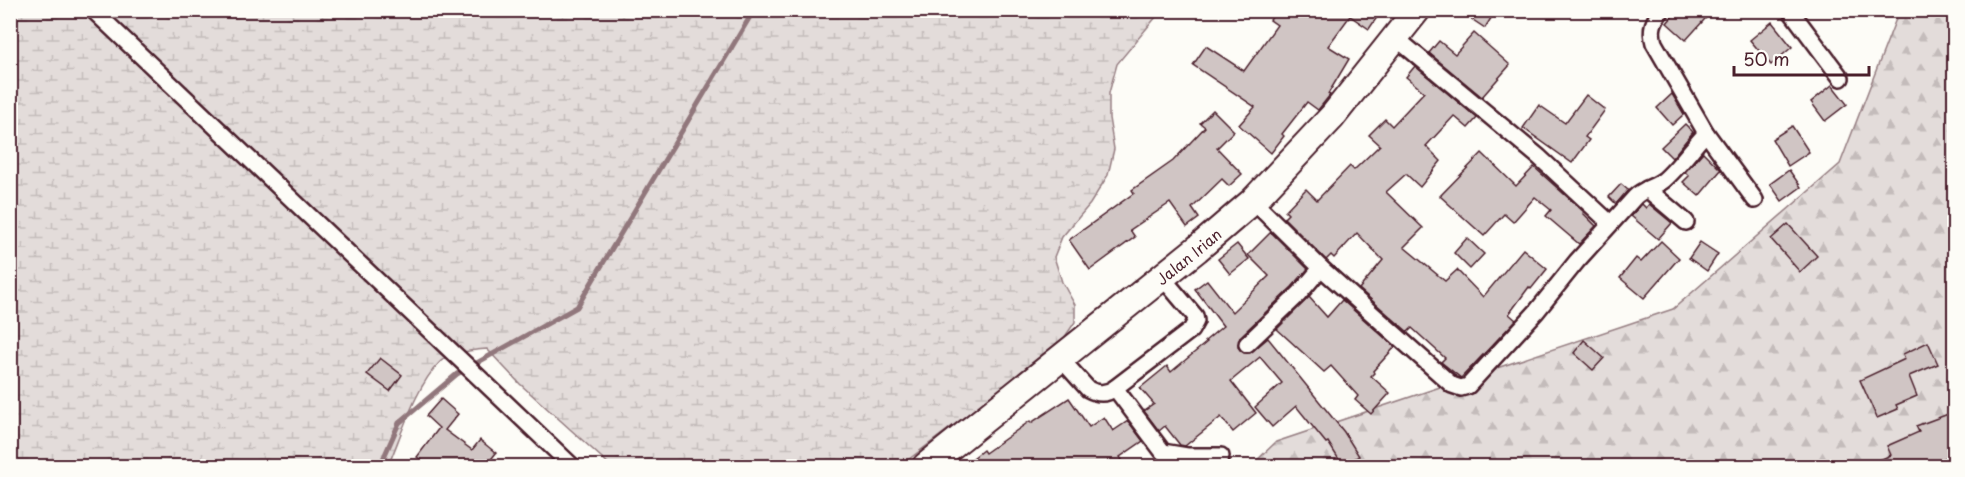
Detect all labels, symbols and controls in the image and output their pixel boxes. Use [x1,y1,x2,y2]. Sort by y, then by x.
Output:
scale bar [1734,39,1869,77]
text: 50 m [1743,45,1790,72]
street label: Jalan Irian [1150,222,1226,289]

